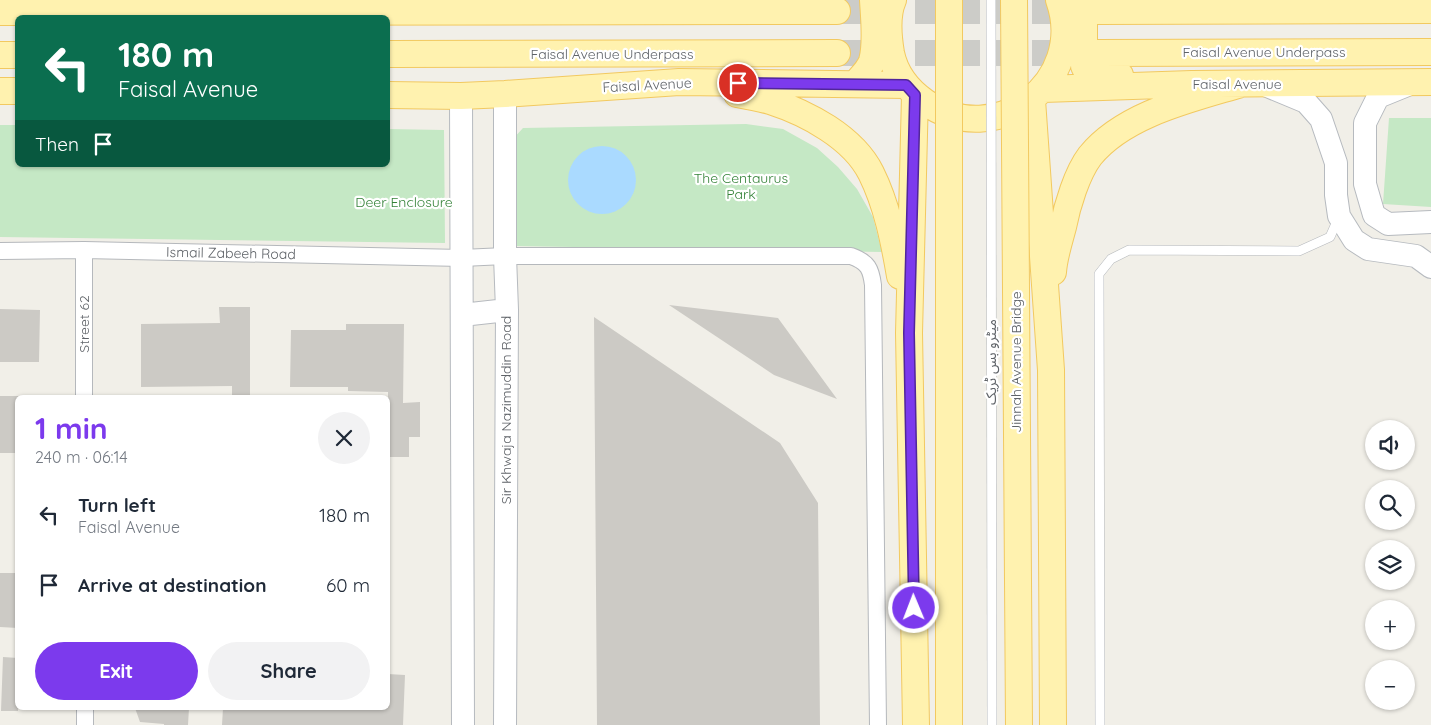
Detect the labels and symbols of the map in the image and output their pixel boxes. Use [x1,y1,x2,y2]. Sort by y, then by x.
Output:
street label: Faisal Avenue Underpass [1183,43,1346,61]
street label: Faisal Avenue Underpass [531,45,694,63]
pin [717,62,759,104]
street label: Faisal Avenue [602,74,692,96]
street label: Faisal Avenue [1192,75,1282,93]
park label: The Centaurus Park [694,169,788,203]
park label: Deer Enclosure [355,193,453,211]
street label: Ismail Zabeeh Road [166,243,296,263]
street label: Jinnah Avenue Bridge [1007,291,1025,433]
street label: Street 62 [75,295,93,353]
street label: Sir Khwaja Nazimuddin Road [497,316,515,504]
street label: میٹرو بس ٹریک [982,319,1000,405]
position arrow [887,581,939,633]

